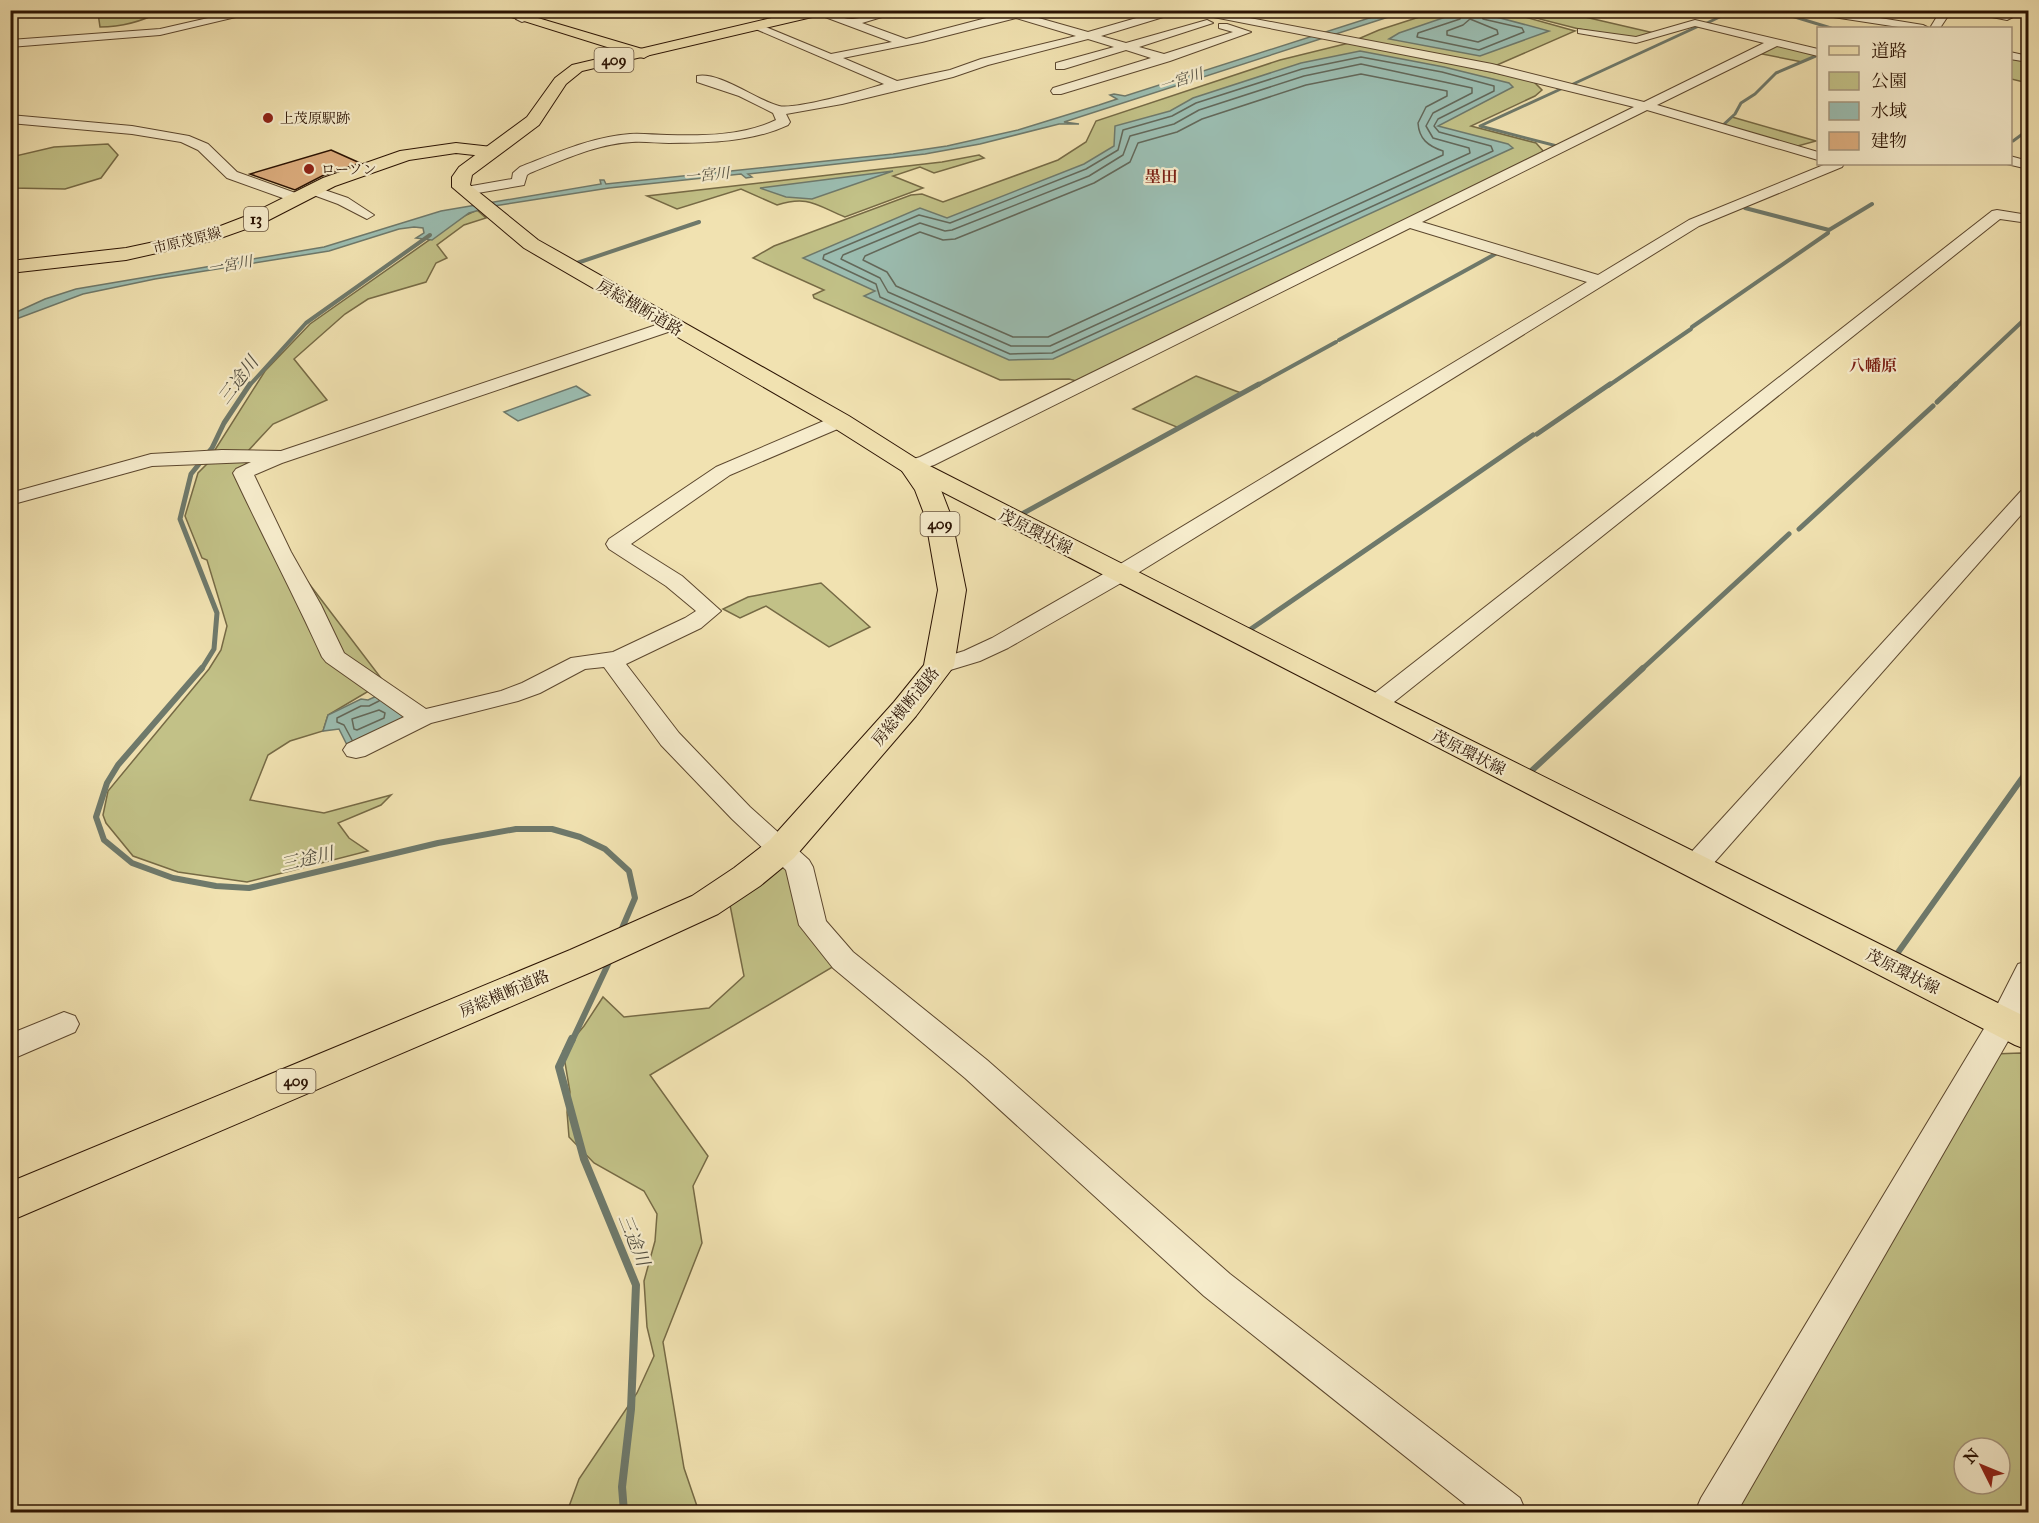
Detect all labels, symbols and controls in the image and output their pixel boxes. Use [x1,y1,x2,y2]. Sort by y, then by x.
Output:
legend [1817,27,2012,165]
text: 道路 [1871,40,1907,62]
road number: 409 [594,48,634,72]
water label: 一宮川 [1157,64,1207,96]
text: 公園 [1871,70,1907,92]
text: 水域 [1871,100,1907,122]
place label: 上茂原駅跡 [280,110,350,127]
marker: 上茂原駅跡 [261,111,275,125]
text: 建物 [1871,130,1907,152]
place label: ローソン [321,161,376,178]
marker: ローソン [302,162,316,176]
water label: 一宮川 [684,163,732,186]
district label: 墨田 [1145,167,1177,186]
road number: 13 [244,207,268,231]
street label: 市原茂原線 [151,224,223,257]
water label: 一宮川 [206,252,256,278]
street label: 房総横断道路 [593,275,686,340]
water label: 三途川 [213,350,264,408]
district label: 八幡原 [1849,356,1897,375]
street label: 茂原環状線 [996,505,1076,558]
road number: 409 [920,512,960,536]
street label: 房総横断道路 [868,663,943,750]
street label: 茂原環状線 [1429,726,1509,779]
water label: 三途川 [278,842,338,876]
street label: 茂原環状線 [1863,945,1943,998]
street label: 房総横断道路 [456,966,552,1021]
road number: 409 [276,1069,316,1093]
water label: 三途川 [614,1211,655,1271]
north arrow [1952,1436,2012,1496]
text: N [1960,1444,1983,1468]

